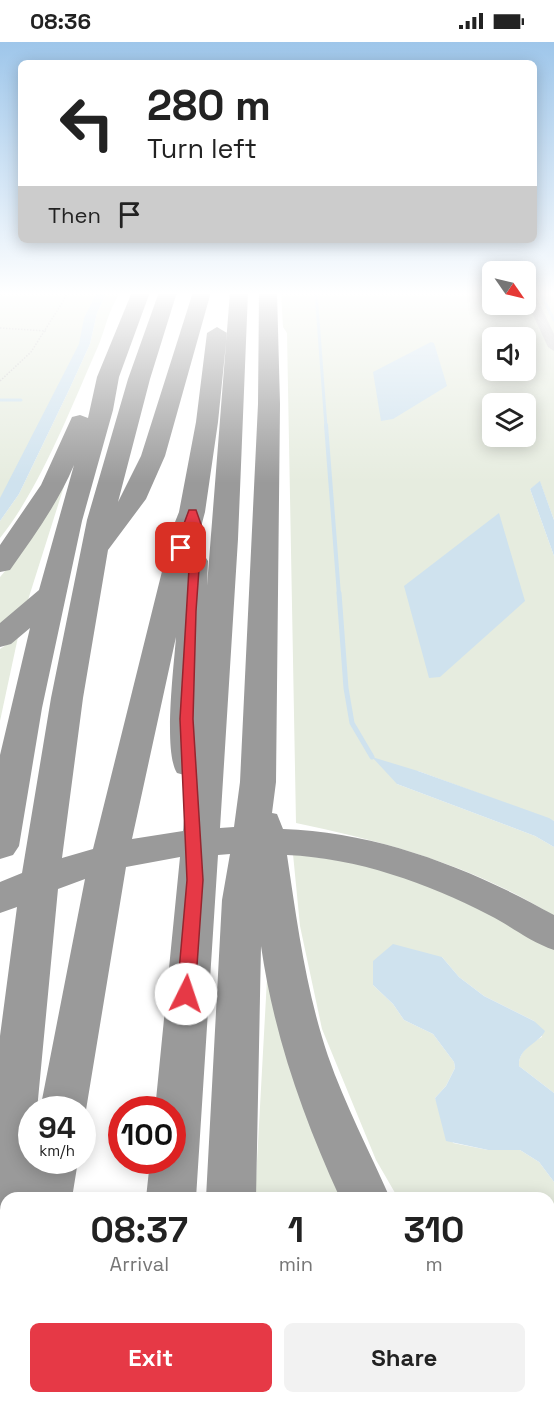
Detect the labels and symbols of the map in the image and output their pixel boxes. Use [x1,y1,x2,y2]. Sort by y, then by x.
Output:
north arrow [482,261,536,315]
pin [155,522,206,573]
position arrow [154,962,218,1026]
speed limit sign: 100 [108,1096,186,1174]

